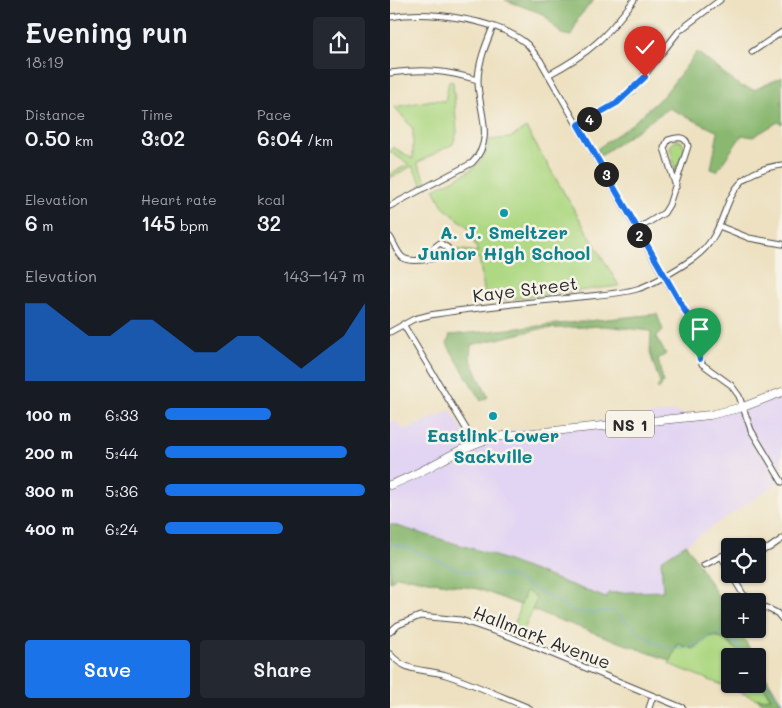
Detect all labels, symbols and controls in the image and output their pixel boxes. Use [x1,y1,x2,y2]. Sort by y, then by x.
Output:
text: Evening run [25,14,188,50]
button: share [313,17,365,69]
pin [624,26,666,77]
icon: check [631,33,659,61]
text: 18:19 [25,51,63,72]
text: Distance [25,105,85,124]
text: Time [141,105,173,124]
text: Pace [257,105,291,124]
pin: 4 [576,106,602,132]
text: 4 [585,110,594,129]
text: 0.50 [25,124,70,151]
text: 3:02 [141,124,185,151]
text: 6:04 [257,124,303,151]
text: km [70,131,93,150]
text: /km [303,131,333,150]
pin: 3 [594,162,618,186]
text: 3 [602,165,611,184]
text: Elevation [25,190,88,209]
text: Heart rate [141,190,217,209]
text: kcal [257,190,285,209]
marker: A. J. Smeltzer Junior High School [498,207,510,219]
text: 6 [25,209,38,236]
text: 145 [141,209,176,236]
text: 32 [257,209,281,236]
text: m [38,216,53,235]
text: bpm [176,216,209,235]
place label: A. J. Smeltzer Junior High School [418,220,590,265]
pin: 2 [626,222,652,248]
text: 2 [636,226,643,245]
text: Elevation [25,265,97,286]
text: 143–147 m [283,265,365,286]
street label: Kaye Street [471,271,579,307]
pin [679,308,721,359]
icon: arrive [686,315,714,343]
text: 100 m [25,404,71,425]
text: 6:33 [105,404,138,425]
marker: Eastlink Lower Sackville [487,410,499,422]
road number: NS 1 [606,410,654,438]
place label: Eastlink Lower Sackville [427,423,559,468]
text: 200 m [25,442,73,463]
text: 5:44 [105,442,138,463]
text: 300 m [25,480,74,501]
text: 5:36 [105,480,138,501]
text: 400 m [25,518,74,539]
text: 6:24 [105,518,138,539]
map controls [721,538,766,693]
button: locate [721,538,766,583]
button: + [721,593,766,638]
street label: Hallmark Avenue [470,600,614,674]
button: Save [25,640,190,698]
button: Share [200,640,365,698]
button: − [721,648,766,693]

